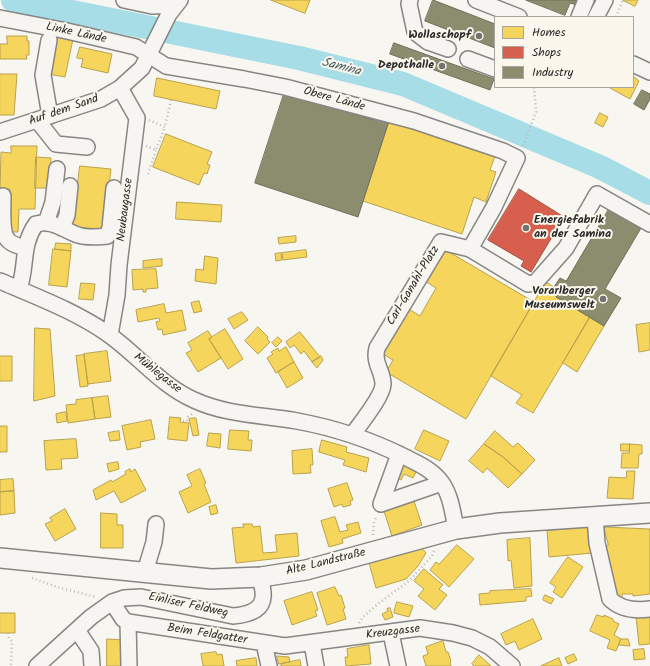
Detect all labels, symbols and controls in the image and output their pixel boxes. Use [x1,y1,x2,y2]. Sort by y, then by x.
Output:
legend [494,16,634,88]
street label: Linke Lände [44,21,108,47]
text: Homes [532,23,566,42]
place label: Wollaschopf [408,29,471,43]
marker: Wollaschopf [474,31,484,41]
text: Shops [532,43,561,62]
water label: Samina [320,56,362,80]
place label: Depothalle [378,59,434,73]
marker: Depothalle [437,61,447,71]
text: Industry [532,63,573,82]
street label: Obere Lände [302,85,366,115]
street label: Auf dem Sand [27,92,101,130]
street label: Neubaugasse [115,177,137,243]
place label: Energiefabrik an der Samina [534,214,611,242]
marker: Energiefabrik an der Samina [521,223,531,233]
street label: Carl-Ganahl-Platz [385,244,443,328]
place label: Vorarlberger Museumswelt [524,285,595,313]
marker: Vorarlberger Museumswelt [598,294,608,304]
street label: Mühlegasse [130,351,184,397]
street label: Alte Landstraße [285,546,367,580]
street label: Einliser Feldweg [147,591,229,621]
street label: Beim Feldgatter [166,622,248,648]
street label: Kreuzgasse [365,623,421,643]

